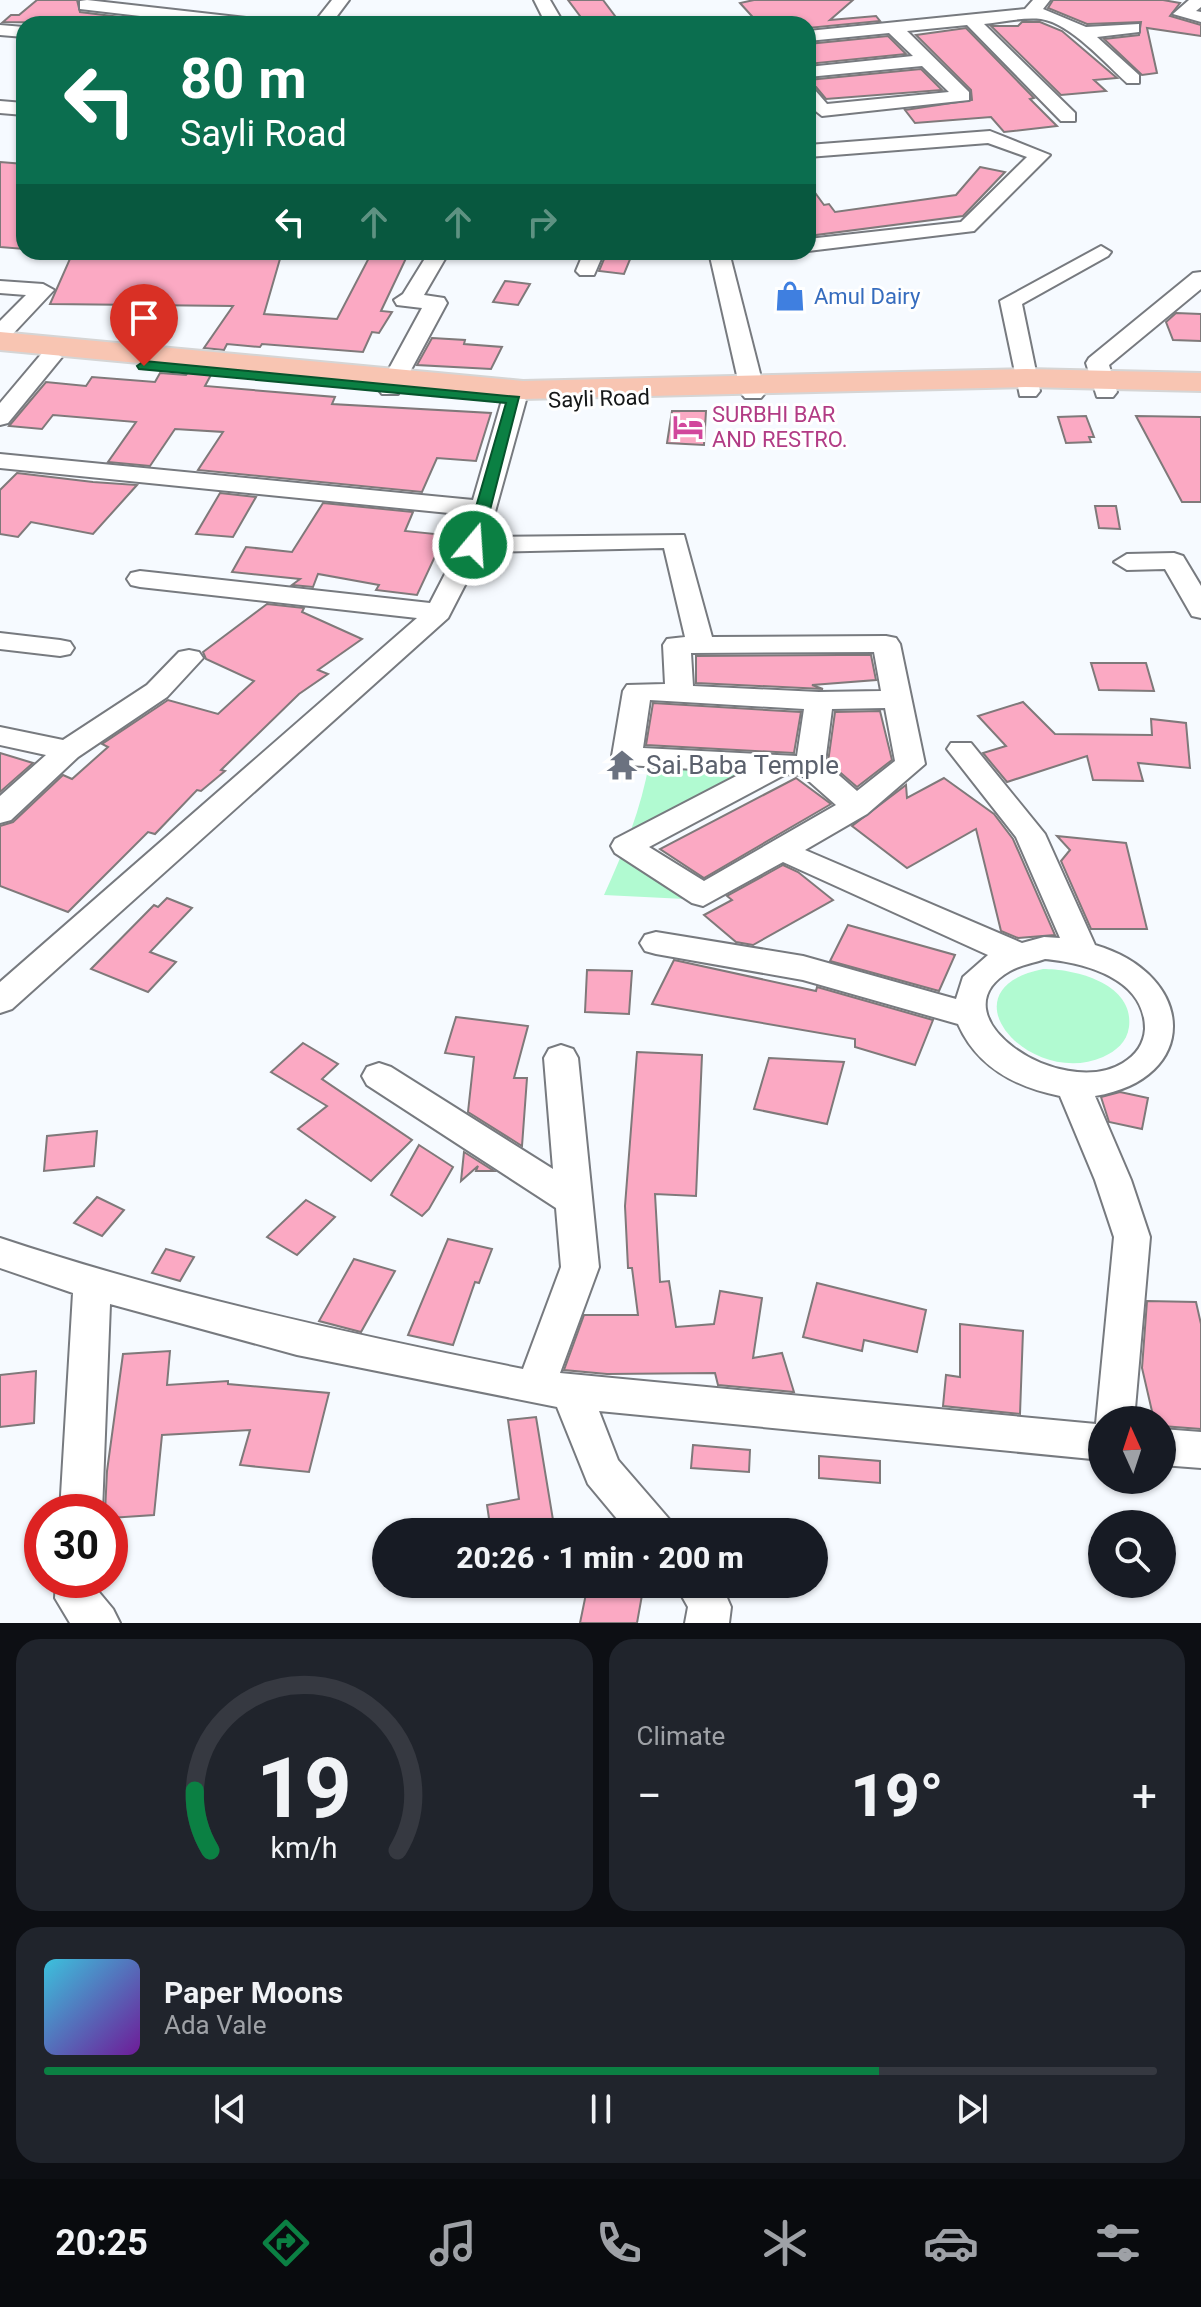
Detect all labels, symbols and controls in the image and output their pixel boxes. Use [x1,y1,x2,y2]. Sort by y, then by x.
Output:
text: 80 m [180,46,307,112]
icon: left [48,48,152,152]
text: Sayli Road [180,113,347,155]
icon: left [268,200,312,244]
icon: ahead [352,200,396,244]
icon: ahead [436,200,480,244]
icon: right [520,200,564,244]
shop icon: Amul Dairy [773,279,807,313]
pin [110,284,178,366]
place label: Amul Dairy [814,284,921,309]
icon: arrive [122,296,166,340]
street label: Sayli Road [548,384,650,413]
place label: SURBHI BAR AND RESTRO. [712,402,848,452]
hotel icon: SURBHI BAR AND RESTRO. [671,410,705,444]
position arrow [431,503,515,587]
temple icon: Sai Baba Temple [605,748,639,782]
place label: Sai Baba Temple [646,750,839,780]
north arrow [1088,1406,1176,1494]
map controls [1088,1406,1176,1598]
speed limit sign: 30 [24,1494,128,1598]
button: search [1088,1510,1176,1598]
text: 20:26 · 1 min · 200 m [456,1540,744,1575]
text: Climate [637,1721,725,1751]
text: 19 [257,1740,352,1837]
text: 19° [850,1760,943,1831]
text: − [637,1770,662,1822]
text: + [1132,1770,1157,1822]
text: km/h [271,1831,338,1865]
text: Paper Moons [164,1975,343,2010]
text: Ada Vale [164,2010,266,2040]
icon: previous [208,2087,252,2131]
icon: pause [579,2087,623,2131]
icon: next [950,2087,994,2131]
icon: directions [258,2215,314,2271]
icon: music [425,2215,481,2271]
icon: phone [591,2215,647,2271]
icon: climate [757,2215,813,2271]
icon: car [923,2215,979,2271]
icon: filters [1090,2215,1146,2271]
text: 20:25 [55,2222,148,2264]

